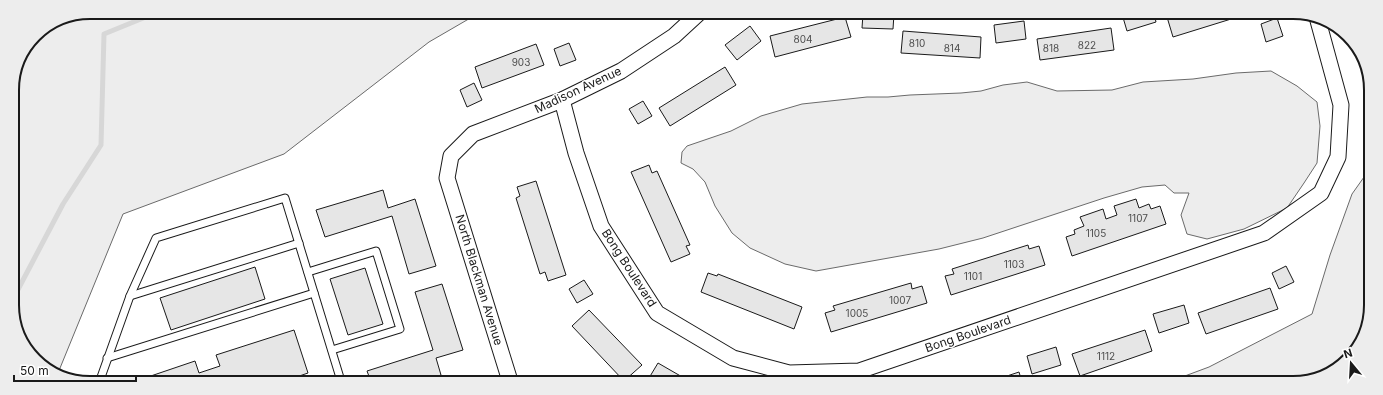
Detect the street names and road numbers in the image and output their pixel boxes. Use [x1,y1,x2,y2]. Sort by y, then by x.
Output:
street label: Madison Avenue [532,63,624,116]
street label: North Blackman Avenue [452,213,507,347]
street label: Bong Boulevard [599,226,660,309]
street label: Bong Boulevard [923,312,1013,355]

